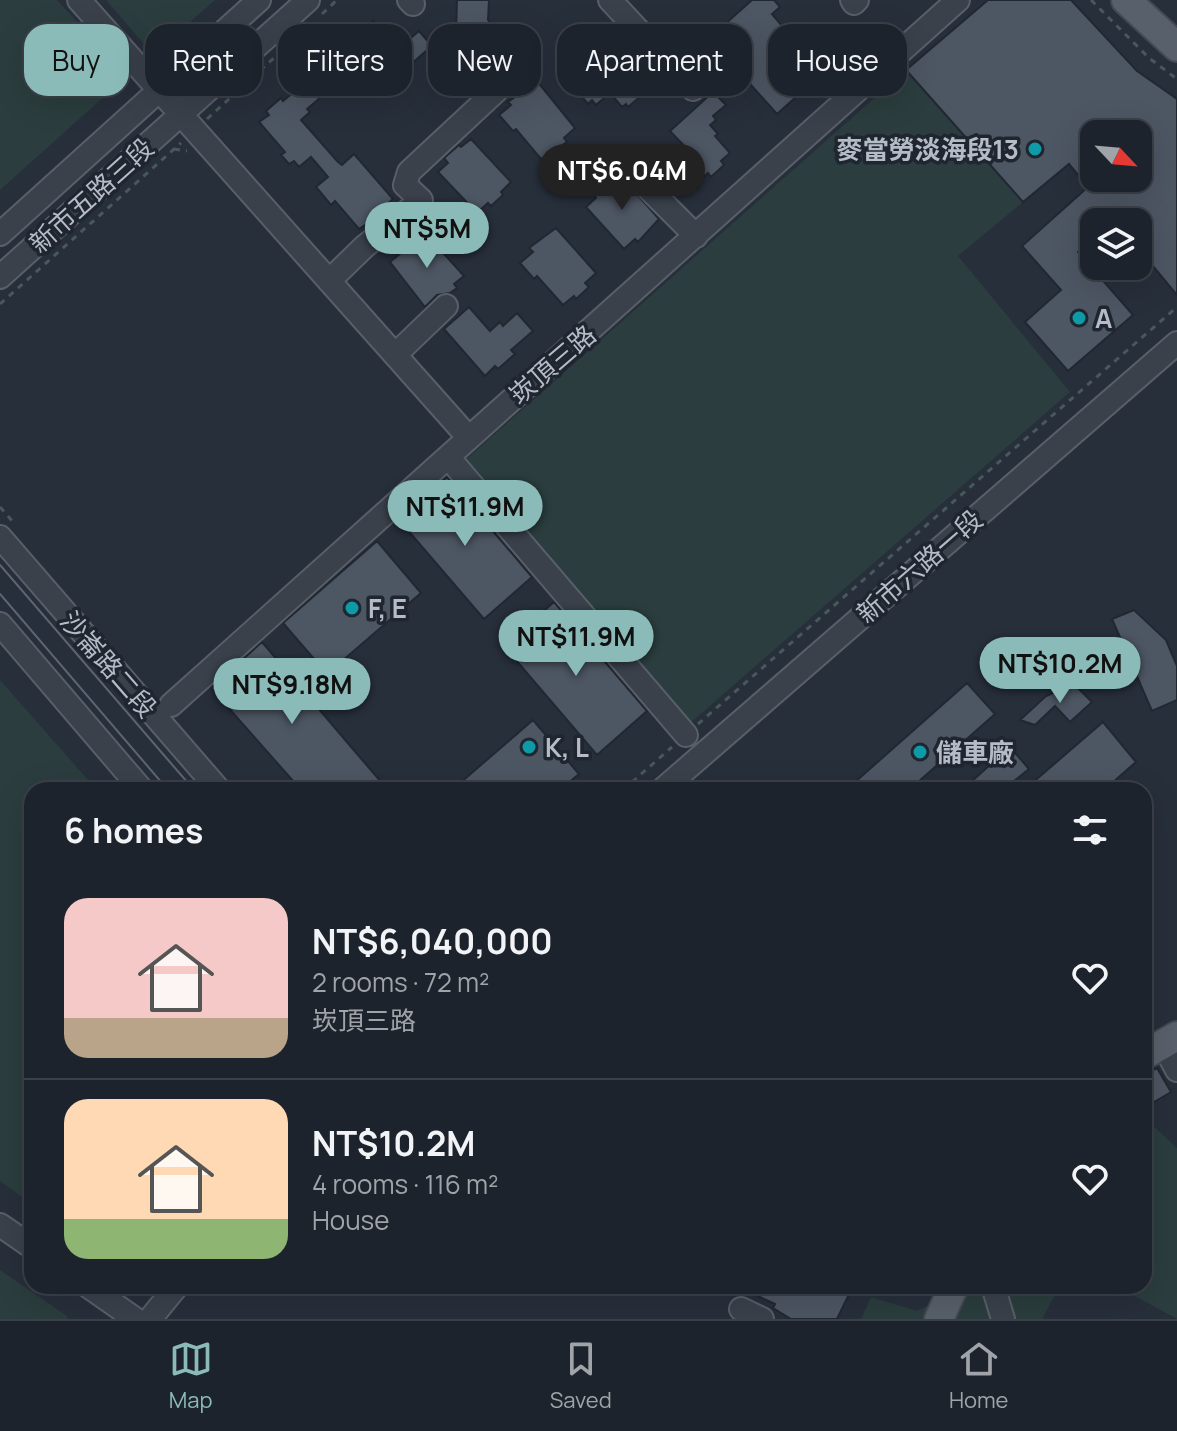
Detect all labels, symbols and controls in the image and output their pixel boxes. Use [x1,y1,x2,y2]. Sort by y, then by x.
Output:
chip: Buy [24,24,129,96]
chip: Rent [145,24,262,96]
chip: Filters [278,24,412,96]
chip: New [428,24,541,96]
chip: Apartment [557,24,752,96]
chip: House [768,24,907,96]
north arrow [1080,120,1152,192]
map controls [1080,120,1152,280]
street label: 新市五路三段 [21,129,161,261]
place label: 麥當勞淡海段13 [836,131,1019,167]
marker: 麥當勞淡海段13 [1026,140,1044,158]
pin: NT$6.04M [539,144,705,212]
text: NT$6.04M [557,152,687,188]
pin: NT$5M [371,202,483,270]
button: layers [1080,208,1152,280]
text: NT$5M [383,210,471,246]
place label: A [1095,300,1112,336]
marker: A [1070,309,1088,327]
street label: 崁頂三路 [501,316,603,412]
pin: NT$11.9M [382,480,548,548]
text: NT$11.9M [406,488,524,524]
street label: 新市六路一段 [848,501,990,631]
place label: F, E [368,590,407,626]
marker: F, E [343,599,361,617]
street label: 沙崙路二段 [53,603,165,725]
pin: NT$11.9M [493,610,659,678]
text: NT$11.9M [517,618,635,654]
pin: NT$10.2M [977,637,1143,705]
text: NT$10.2M [998,645,1122,681]
pin: NT$9.18M [209,658,375,726]
text: NT$9.18M [231,666,353,702]
place label: K, L [545,729,589,765]
place label: 儲車廠 [936,734,1014,770]
marker: K, L [520,738,538,756]
marker: 儲車廠 [911,743,929,761]
text: 6 homes [64,807,203,853]
icon: filters [1068,808,1112,852]
text: NT$6,040,000 [312,918,553,964]
icon: home [128,930,224,1026]
icon: heart [1068,956,1112,1000]
text: 2 rooms · 72 m² [312,964,489,1000]
text: 崁頂三路 [312,1002,416,1038]
text: NT$10.2M [312,1120,475,1166]
icon: home [128,1131,224,1227]
icon: heart [1068,1157,1112,1201]
text: 4 rooms · 116 m² [312,1166,498,1202]
text: House [312,1202,389,1238]
tab: Map [169,1337,213,1415]
tab: Saved [550,1337,612,1415]
tab: Home [949,1337,1008,1415]

